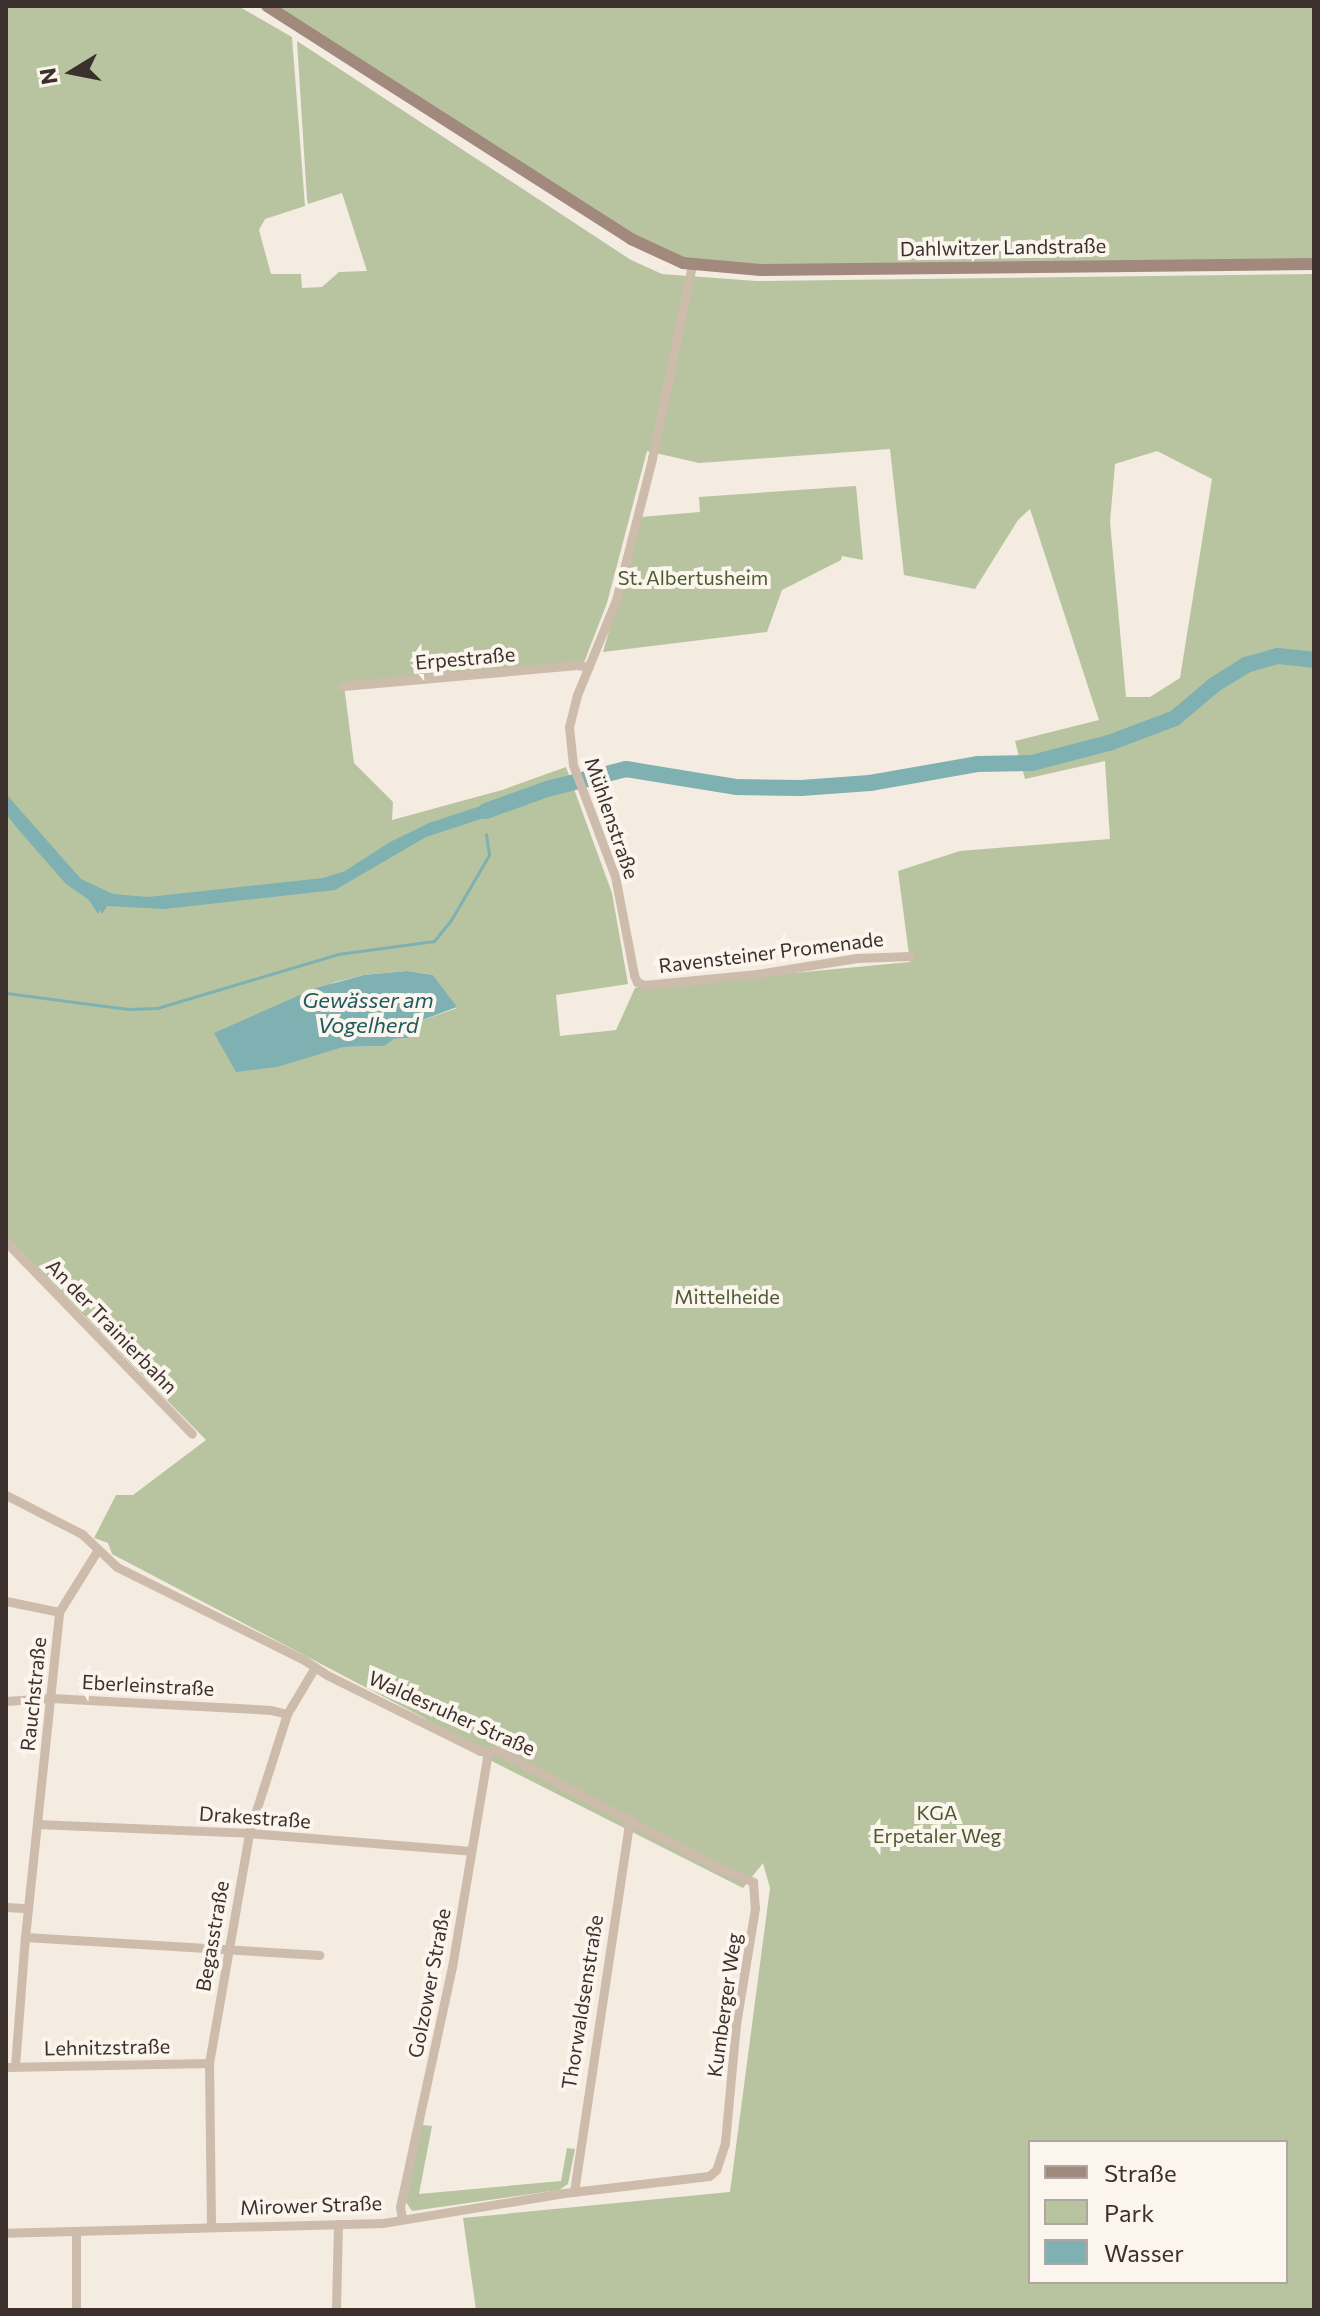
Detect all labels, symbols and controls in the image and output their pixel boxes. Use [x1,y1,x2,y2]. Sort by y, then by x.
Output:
north arrow [32,32,112,112]
text: N [33,66,63,87]
street label: Dahlwitzer Landstraße [900,233,1106,261]
park label: St. Albertusheim [618,565,768,589]
street label: Erpestraße [414,642,516,674]
street label: Mühlenstraße [580,754,644,882]
street label: Ravensteiner Promenade [657,926,885,978]
water label: Gewässer am Vogelherd [302,986,434,1038]
street label: An der Trainierbahn [42,1254,182,1398]
park label: Mittelheide [674,1284,780,1308]
street label: Rauchstraße [15,1636,51,1752]
street label: Waldesruher Straße [365,1665,539,1761]
street label: Eberleinstraße [81,1670,215,1700]
street label: Drakestraße [198,1801,312,1833]
park label: KGA Erpetaler Weg [873,1801,1001,1848]
street label: Begasstraße [190,1879,234,1993]
street label: Golzower Straße [403,1906,455,2060]
street label: Thorwaldsenstraße [556,1913,608,2091]
street label: Kumberger Weg [702,1931,746,2079]
street label: Lehnitzstraße [44,2034,170,2060]
legend [1028,2140,1288,2284]
text: Straße [1104,2158,1177,2187]
street label: Mirower Straße [240,2191,382,2219]
text: Park [1104,2198,1154,2227]
text: Wasser [1104,2238,1184,2267]

